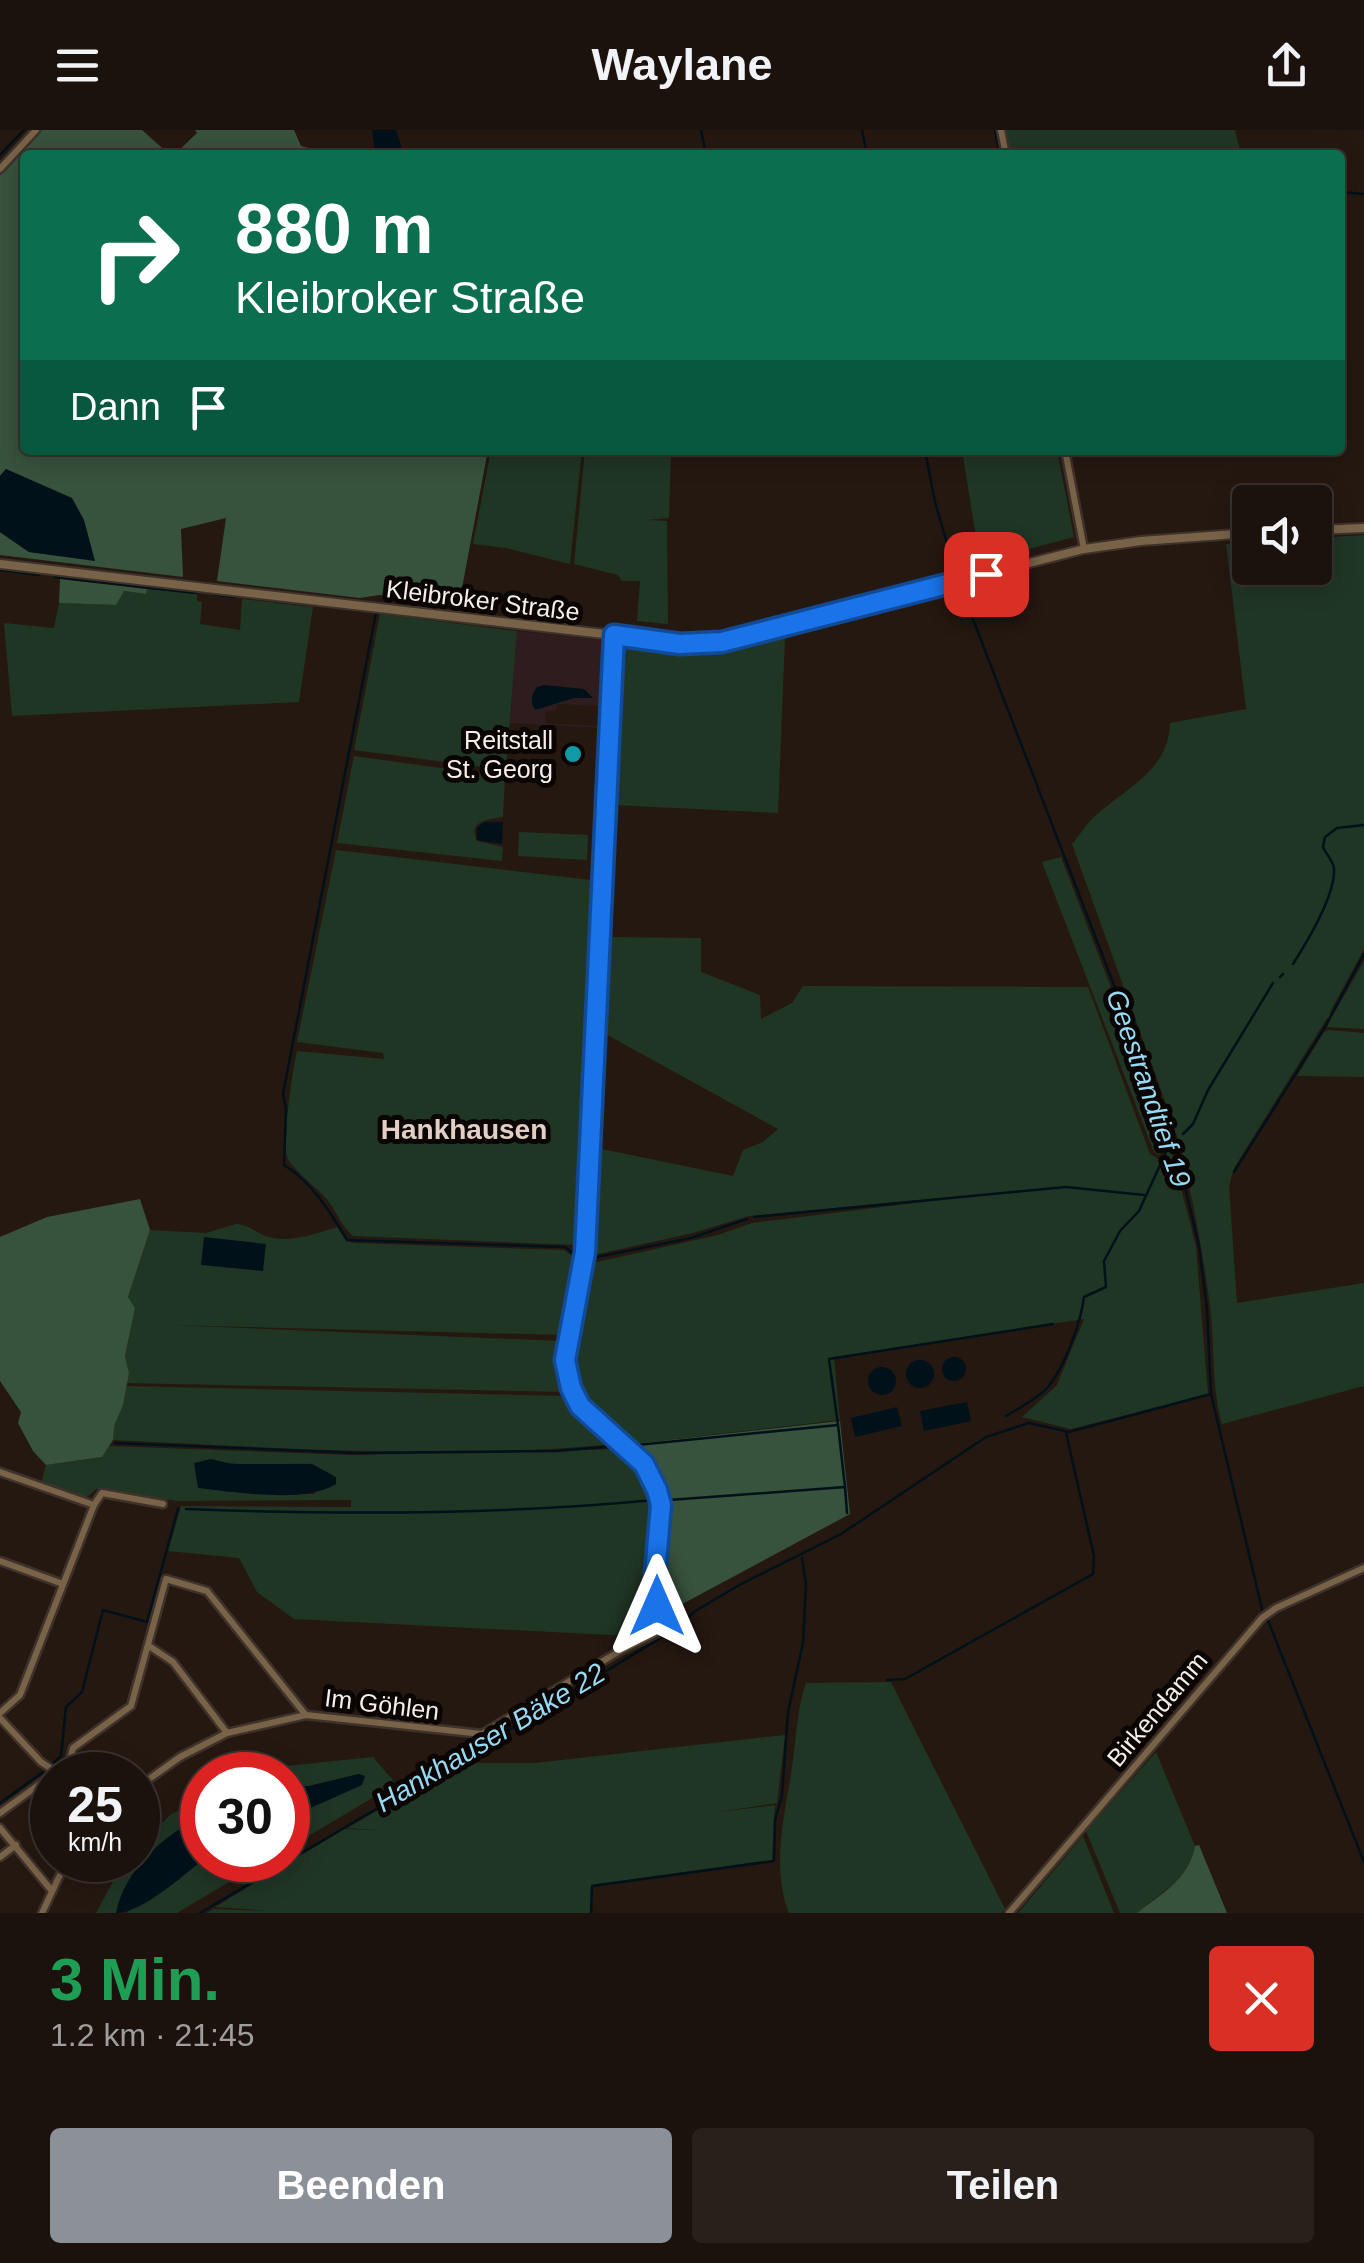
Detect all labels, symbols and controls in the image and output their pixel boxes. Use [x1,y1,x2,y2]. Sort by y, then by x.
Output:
icon: menu [50,38,105,93]
icon: share [1259,38,1314,93]
text: Waylane [592,39,772,90]
icon: right [70,190,200,320]
text: 880 m [235,190,433,268]
text: Kleibroker Straße [235,272,585,323]
icon: arrive [181,380,236,435]
text: Dann [70,386,161,428]
map controls [1232,485,1332,585]
button: sound [1232,485,1332,585]
pin [944,532,1029,617]
icon: arrive [959,547,1014,602]
street label: Kleibroker Straße [385,574,581,626]
place label: Reitstall St. Georg [446,726,553,783]
marker: Reitstall St. Georg [562,743,584,765]
water label: Geestrandtief 19 [1100,985,1197,1191]
district label: Hankhausen [381,1114,547,1145]
position arrow [605,1554,709,1658]
street label: Birkendamm [1101,1646,1213,1772]
water label: Hankhauser Bäke 22 [370,1657,611,1818]
street label: Im Göhlen [323,1683,441,1725]
speed limit sign: 30 [180,1752,310,1882]
text: 25 [67,1777,123,1833]
text: km/h [68,1828,122,1856]
text: 3 Min. [50,1946,220,2013]
button: close [1209,1946,1314,2051]
text: 1.2 km · 21:45 [50,2017,255,2053]
button: Beenden [50,2128,672,2243]
button: Teilen [692,2128,1314,2243]

